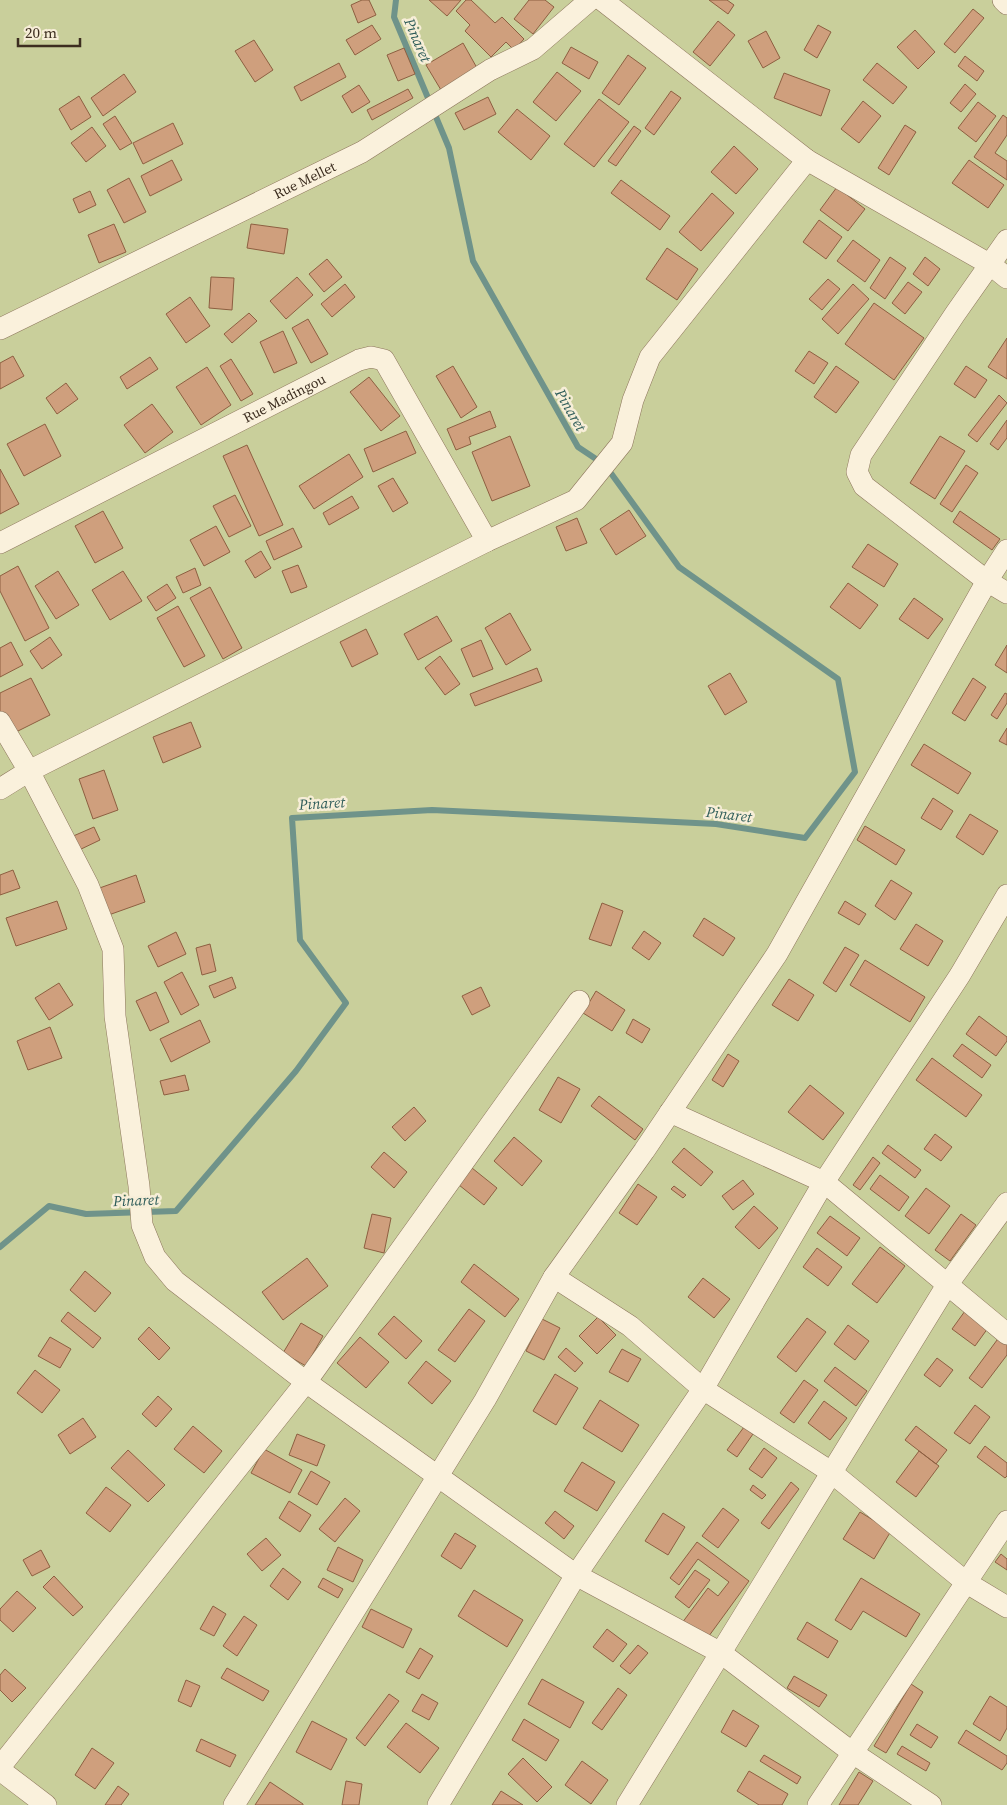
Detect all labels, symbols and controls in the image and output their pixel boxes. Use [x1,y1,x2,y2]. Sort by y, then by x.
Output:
water label: Pinaret [399,14,437,66]
scale bar [18,15,80,47]
text: 20 m [25,22,57,43]
street label: Rue Mellet [270,156,339,204]
street label: Rue Madingou [239,369,329,428]
water label: Pinaret [550,384,592,436]
water label: Pinaret [297,791,347,815]
water label: Pinaret [704,801,754,827]
water label: Pinaret [112,1189,160,1211]

